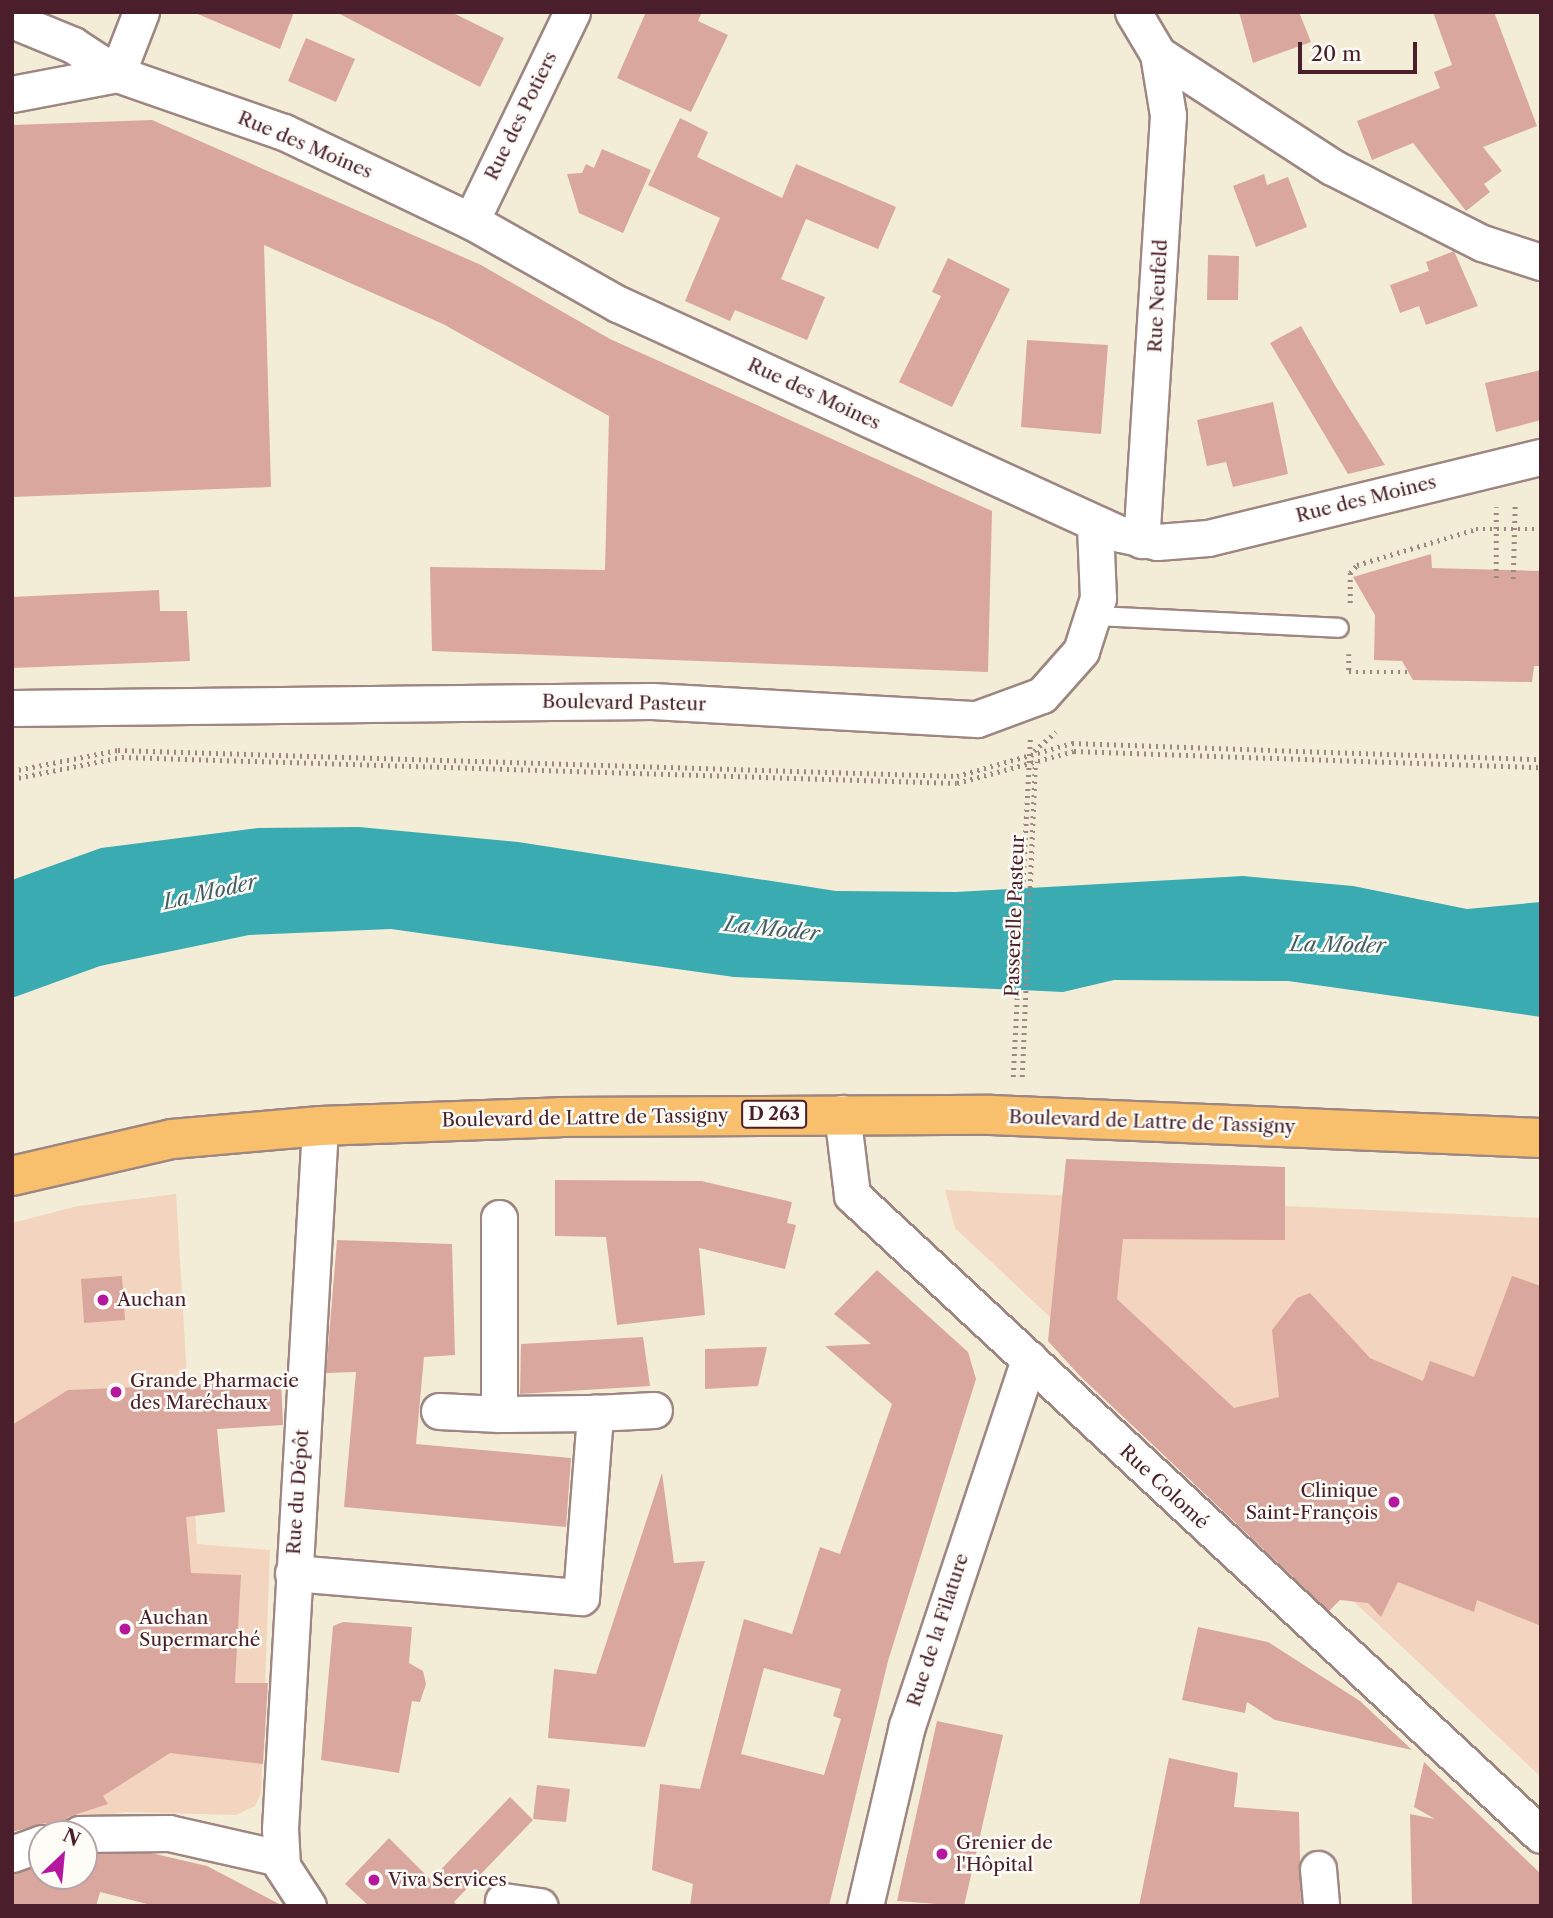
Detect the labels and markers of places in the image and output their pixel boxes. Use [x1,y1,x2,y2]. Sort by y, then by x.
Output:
place label: Auchan [117,1289,186,1311]
marker: Auchan [95,1292,111,1308]
place label: Grande Pharmacie des Maréchaux [130,1370,299,1414]
marker: Grande Pharmacie des Maréchaux [108,1384,124,1400]
place label: Clinique Saint-François [1246,1480,1378,1524]
marker: Clinique Saint-François [1384,1492,1404,1512]
place label: Auchan Supermarché [139,1607,260,1651]
marker: Auchan Supermarché [117,1621,133,1637]
place label: Grenier de l'Hôpital [956,1832,1053,1876]
marker: Grenier de l'Hôpital [934,1846,950,1862]
place label: Viva Services [388,1869,507,1891]
marker: Viva Services [366,1872,382,1888]

